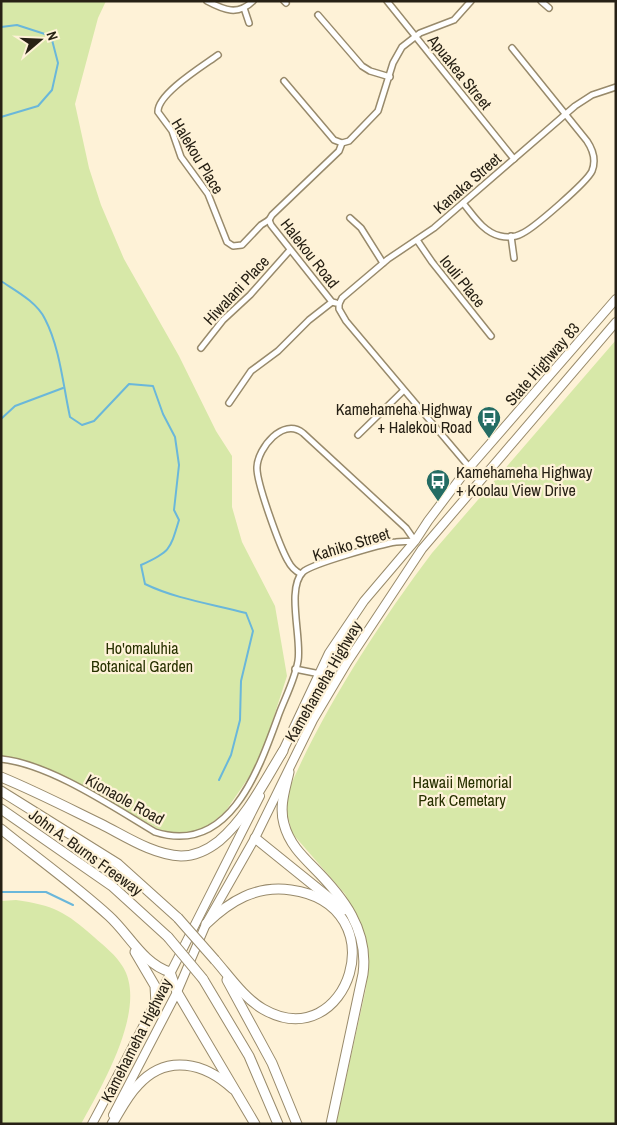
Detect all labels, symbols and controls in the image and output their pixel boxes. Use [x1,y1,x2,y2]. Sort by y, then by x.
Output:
north arrow [15,15,65,65]
text: N [42,29,62,43]
street label: Apuakea Street [422,29,497,114]
street label: Halekou Place [167,114,229,198]
street label: Kanaka Street [428,147,506,219]
street label: Halekou Road [276,213,344,293]
street label: Hiwalani Place [198,250,274,330]
street label: Iouli Place [435,250,491,312]
street label: State Highway 83 [500,318,584,410]
place label: Kamehameha Highway + Halekou Road [336,398,472,438]
bus stop icon: Kamehameha Highway + Halekou Road [476,405,502,439]
place label: Kamehameha Highway + Koolau View Drive [456,461,593,501]
bus stop icon: Kamehameha Highway + Koolau View Drive [425,468,451,502]
street label: Kahiko Street [310,522,393,566]
street label: Kamehameha Highway [279,616,367,746]
park label: Ho'omaluhia Botanical Garden [91,637,193,677]
street label: Kionaole Road [82,768,168,830]
park label: Hawaii Memorial Park Cemetary [412,771,512,811]
street label: John A. Burns Freeway [25,803,148,901]
street label: Kamehameha Highway [95,974,177,1106]

